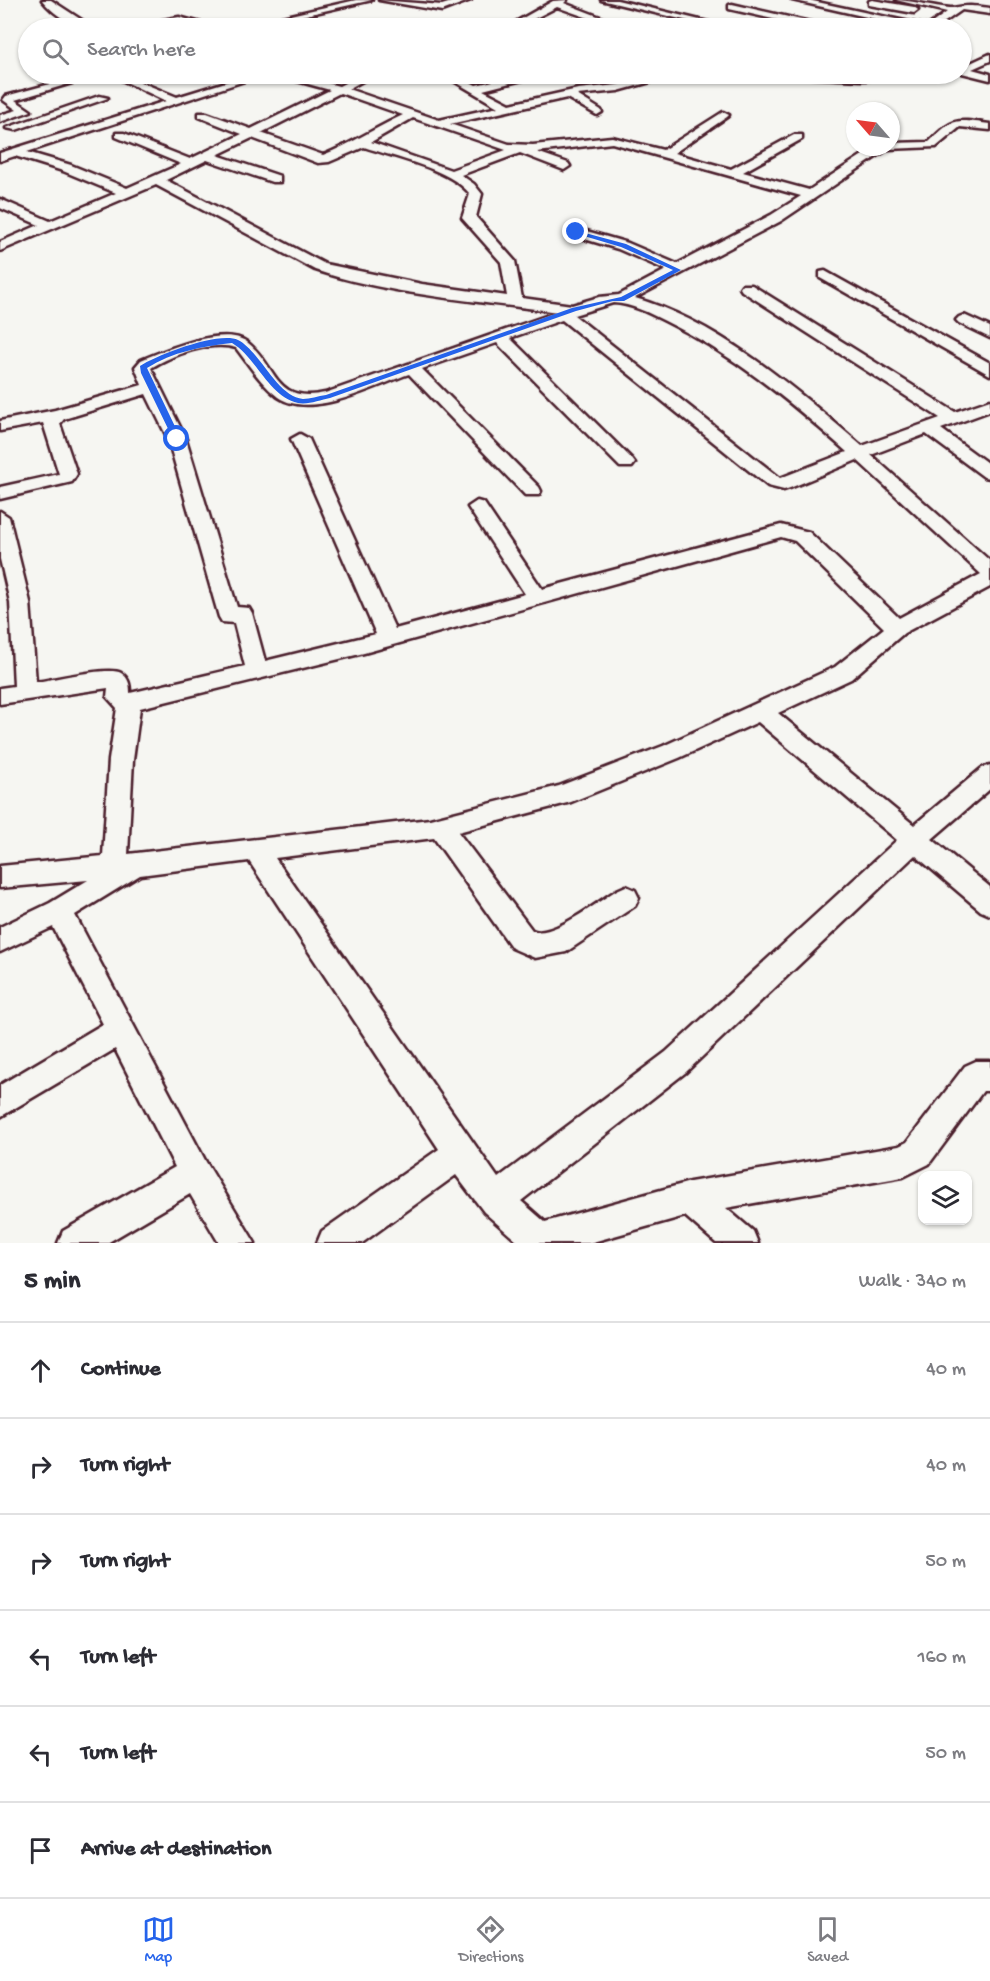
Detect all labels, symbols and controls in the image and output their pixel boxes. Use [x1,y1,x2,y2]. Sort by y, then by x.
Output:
search box [18,18,972,84]
icon: search [39,35,72,68]
text: Search here [87,38,195,64]
north arrow [846,102,900,156]
route end [562,218,588,244]
route start [163,425,189,451]
map controls [918,1171,972,1225]
button: layers [918,1171,972,1225]
text: 5 min [24,1267,80,1298]
text: Walk · 340 m [859,1271,966,1294]
icon: ahead [24,1354,57,1387]
text: Continue [81,1357,161,1383]
text: 40 m [926,1359,966,1382]
icon: right [24,1450,57,1483]
text: Turn right [81,1453,169,1479]
text: 40 m [926,1455,966,1478]
icon: right [24,1546,57,1579]
text: Turn right [81,1549,169,1575]
text: 50 m [925,1551,966,1574]
icon: left [24,1642,57,1675]
text: Turn left [81,1645,155,1671]
text: 160 m [917,1647,966,1670]
icon: left [24,1738,57,1771]
text: Turn left [81,1741,155,1767]
text: 50 m [925,1743,966,1766]
icon: arrive [24,1834,57,1867]
text: Arrive at destination [81,1837,271,1863]
tab: Map [142,1913,175,1968]
tab: Directions [458,1913,524,1968]
tab: Saved [807,1913,848,1968]

